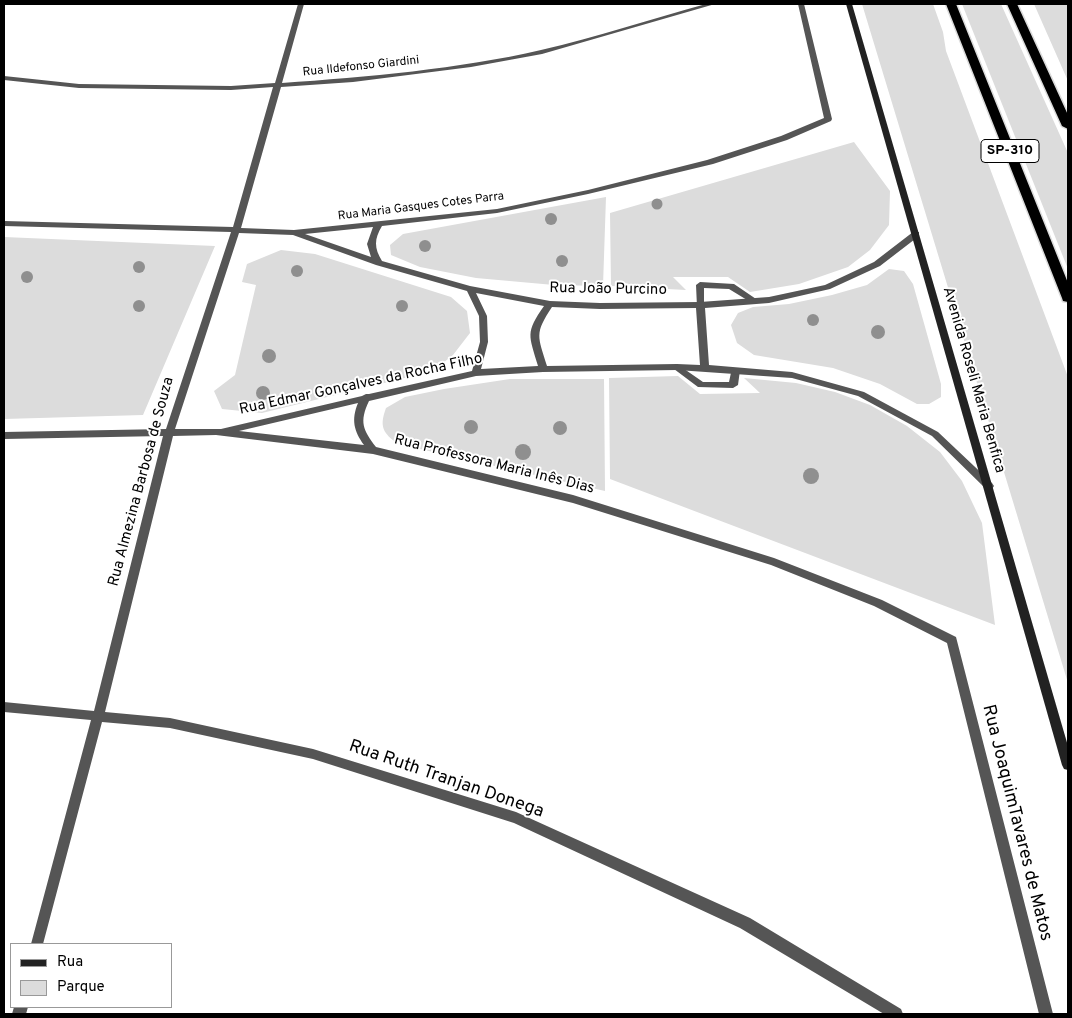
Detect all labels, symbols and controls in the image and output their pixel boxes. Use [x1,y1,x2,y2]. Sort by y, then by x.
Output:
street label: Rua Ildefonso Giardini [302,54,420,80]
road number: SP-310 [981,140,1039,162]
street label: Rua Maria Gasques Cotes Parra [337,190,505,224]
street label: Rua João Purcino [549,280,667,300]
street label: Avenida Roseli Maria Benfica [938,285,1008,475]
street label: Rua Edmar Gonçalves da Rocha Filho [238,350,484,420]
street label: Rua Almezina Barbosa de Souza [105,375,179,589]
street label: Rua Professora Maria Inês Dias [392,431,596,499]
street label: Rua JoaquimTavares de Matos [976,703,1056,943]
street label: Rua Ruth Tranjan Donega [346,736,546,824]
legend [10,943,172,1008]
text: Rua [57,953,83,972]
text: Parque [57,978,105,997]

